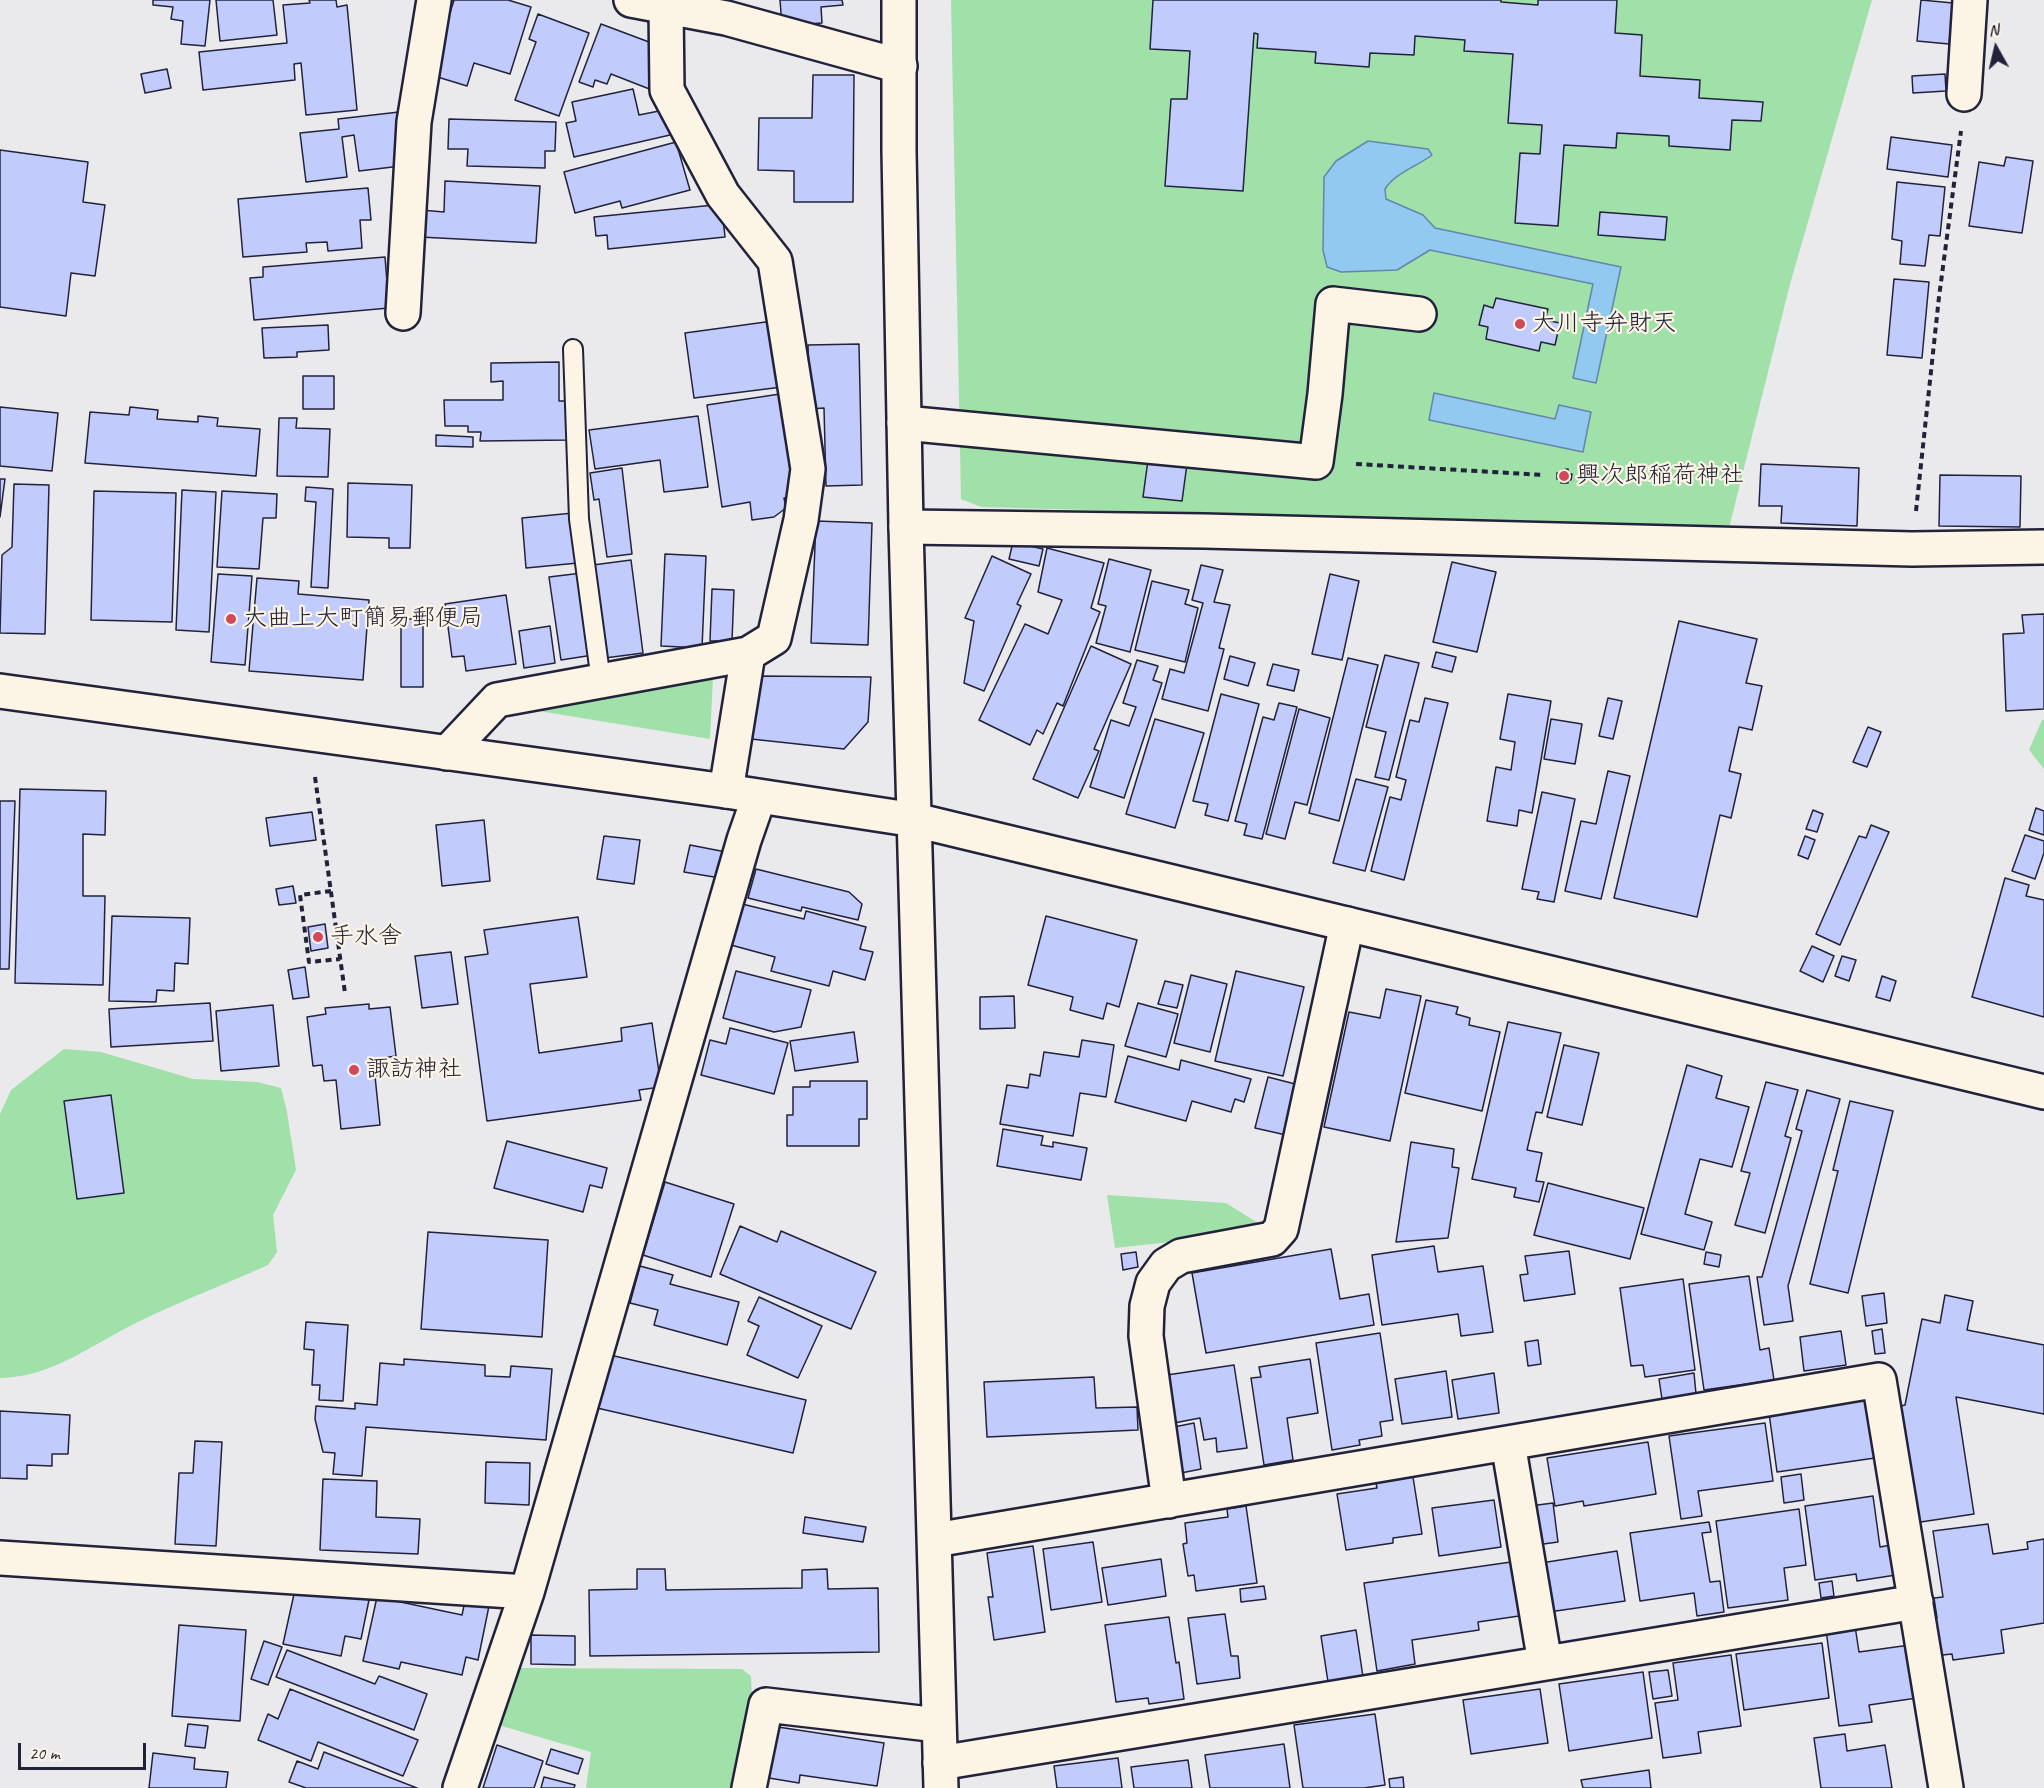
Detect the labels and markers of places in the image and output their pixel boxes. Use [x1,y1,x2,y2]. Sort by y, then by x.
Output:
place label: 大川寺弁財天 [1532,310,1676,338]
marker: 大川寺弁財天 [1513,317,1527,331]
place label: 興次郎稲荷神社 [1576,462,1744,490]
marker: 興次郎稲荷神社 [1557,469,1571,483]
place label: 大曲上大町簡易郵便局 [243,605,483,633]
marker: 大曲上大町簡易郵便局 [224,612,238,626]
place label: 手水舎 [330,923,402,951]
marker: 手水舎 [311,930,325,944]
place label: 諏訪神社 [366,1056,462,1084]
marker: 諏訪神社 [347,1063,361,1077]

